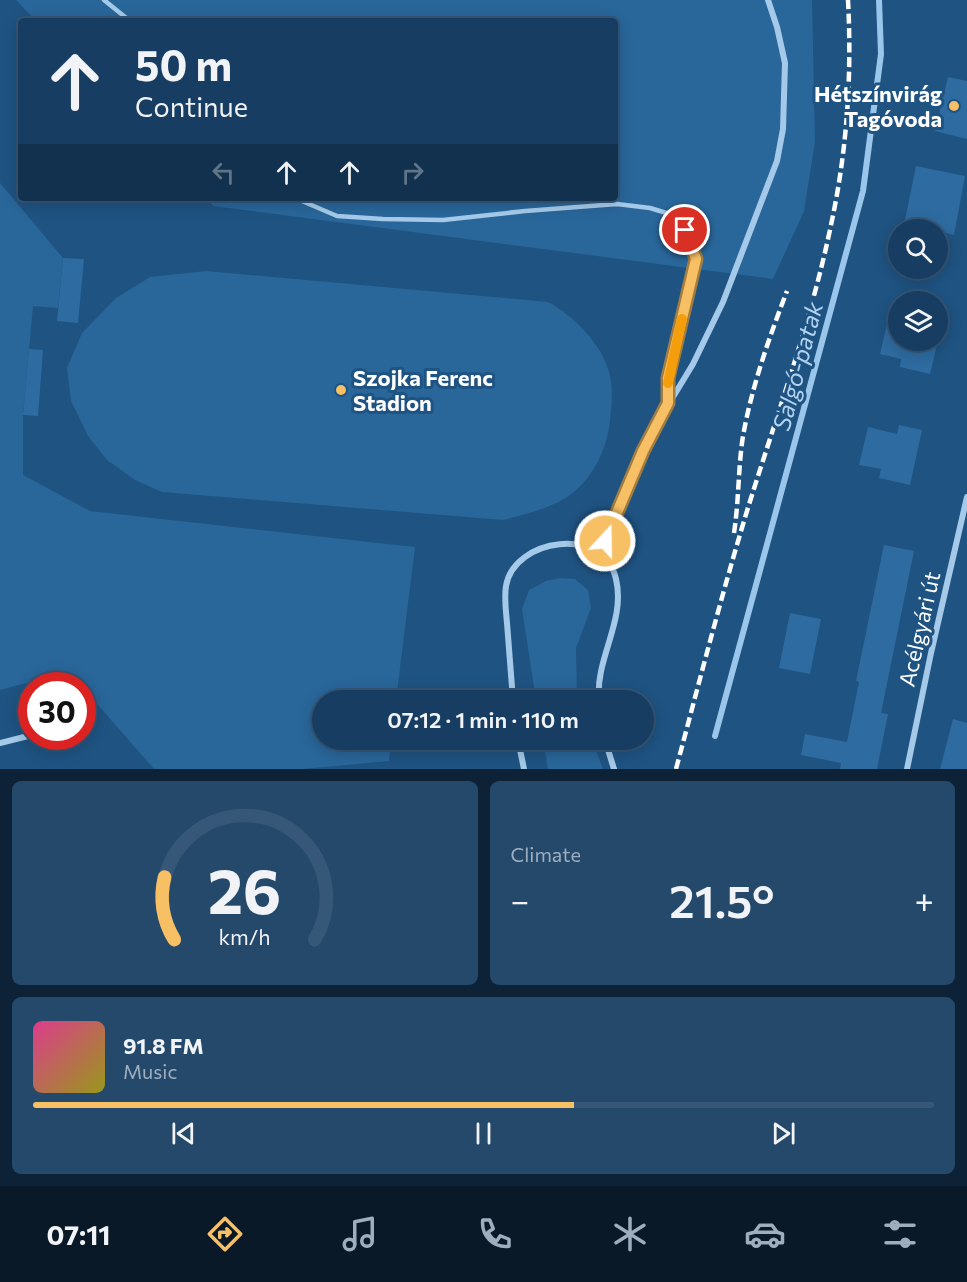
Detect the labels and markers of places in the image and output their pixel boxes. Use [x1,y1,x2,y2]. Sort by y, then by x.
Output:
place label: Hétszínvirág Tagóvoda [814,80,942,132]
marker: Hétszínvirág Tagóvoda [947,99,961,113]
pin [659,204,710,255]
place label: Szojka Ferenc Stadion [353,364,493,416]
marker: Szojka Ferenc Stadion [334,383,348,397]

